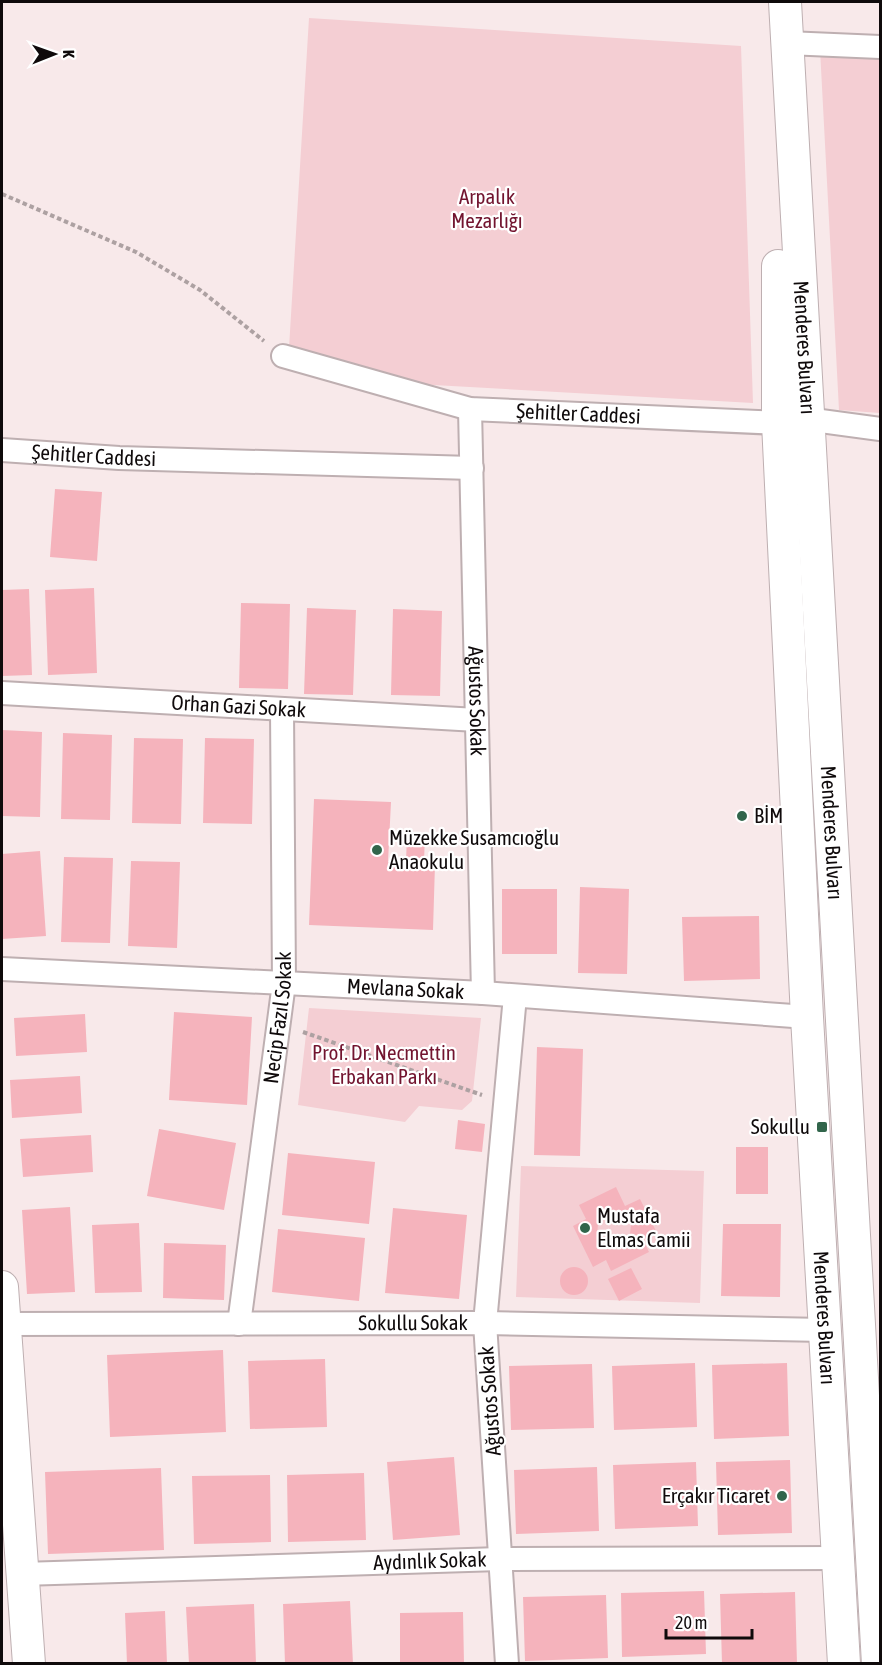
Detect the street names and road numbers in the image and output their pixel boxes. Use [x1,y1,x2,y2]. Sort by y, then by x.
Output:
street label: Menderes Bulvarı [790,280,821,415]
street label: Şehitler Caddesi [516,398,641,428]
street label: Şehitler Caddesi [31,439,156,470]
street label: Ağustos Sokak [464,646,491,756]
street label: Orhan Gazi Sokak [171,690,307,721]
street label: Menderes Bulvarı [817,765,848,900]
street label: Necip Fazıl Sokak [258,951,295,1085]
street label: Mevlana Sokak [346,973,465,1003]
street label: Menderes Bulvarı [809,1250,841,1385]
street label: Sokullu Sokak [358,1310,468,1334]
street label: Ağustos Sokak [473,1345,505,1457]
street label: Aydınlık Sokak [373,1546,487,1574]

